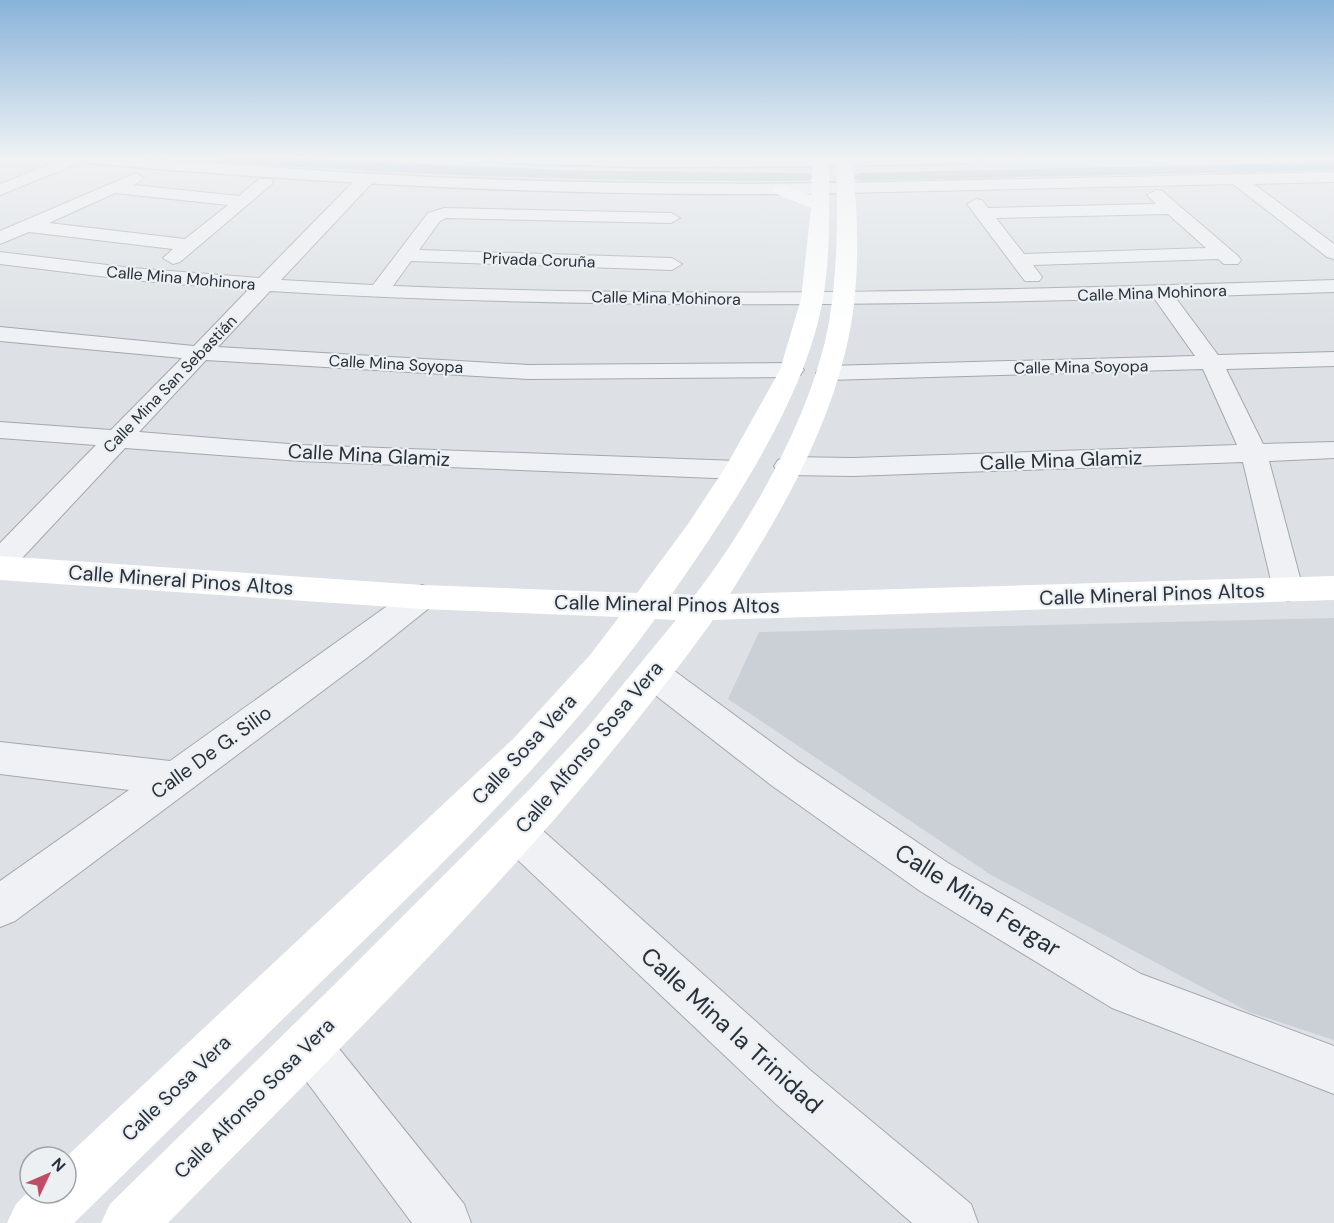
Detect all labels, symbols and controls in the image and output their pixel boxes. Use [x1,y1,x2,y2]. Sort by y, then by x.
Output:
street label: Privada Coruña [482,248,596,272]
street label: Calle Mina Mohinora [106,261,256,295]
street label: Calle Mina Mohinora [1077,280,1227,306]
street label: Calle Mina Mohinora [591,286,741,310]
street label: Calle Mina San Sebastián [98,310,242,458]
street label: Calle Mina Soyopa [328,350,464,378]
street label: Calle Mina Soyopa [1014,355,1148,379]
street label: Calle Mina Glamiz [287,438,451,472]
street label: Calle Mina Glamiz [979,444,1143,476]
street label: Calle Mineral Pinos Altos [68,559,294,601]
street label: Calle Mineral Pinos Altos [1039,577,1265,611]
street label: Calle Mineral Pinos Altos [554,589,780,619]
street label: Calle Alfonso Sosa Vera [509,656,669,838]
street label: Calle Sosa Vera [466,688,582,810]
street label: Calle De G. Silio [145,699,277,805]
street label: Calle Mina Fergar [889,837,1067,964]
street label: Calle Mina la Trinidad [635,940,829,1120]
street label: Calle Alfonso Sosa Vera [168,1012,340,1184]
street label: Calle Sosa Vera [116,1029,236,1147]
north arrow [18,1145,78,1205]
text: N [47,1153,70,1176]

